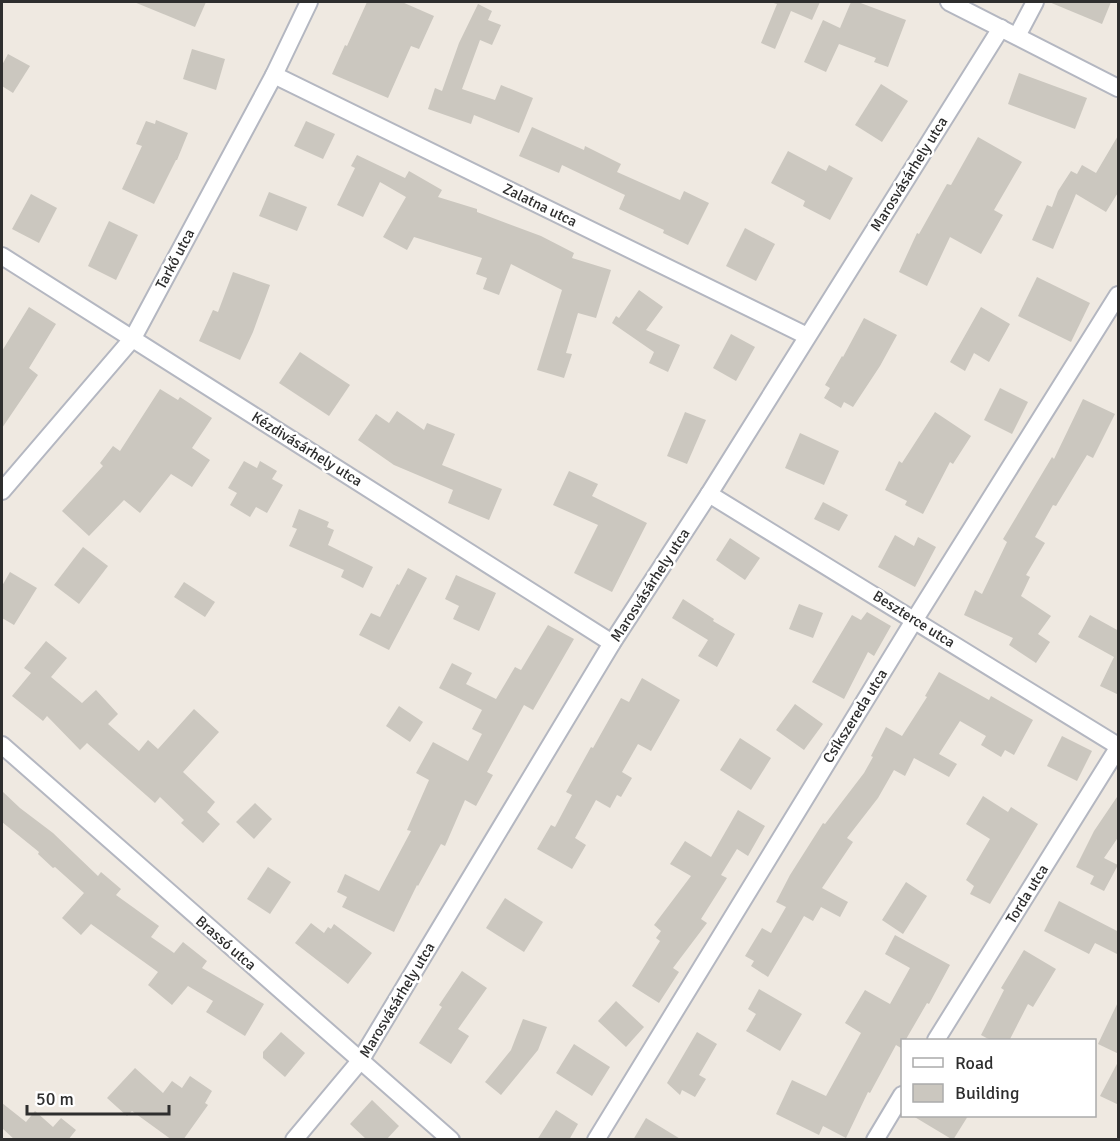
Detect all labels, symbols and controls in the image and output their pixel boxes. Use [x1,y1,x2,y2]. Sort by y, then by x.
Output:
street label: Marosvásárhely utca [866,113,952,235]
street label: Zalatna utca [500,179,580,231]
street label: Tarkő utca [152,226,198,292]
street label: Kézdivásárhely utca [248,408,366,490]
street label: Marosvásárhely utca [607,525,693,645]
street label: Beszterce utca [870,587,958,651]
street label: Csíkszereda utca [819,666,891,766]
street label: Torda utca [1002,861,1052,927]
street label: Brassó utca [192,912,260,974]
street label: Marosvásárhely utca [355,939,439,1061]
legend [901,1039,1096,1117]
text: Road [955,1052,994,1074]
scale bar [27,1078,170,1116]
text: Building [955,1082,1019,1104]
text: 50 m [36,1088,74,1110]

